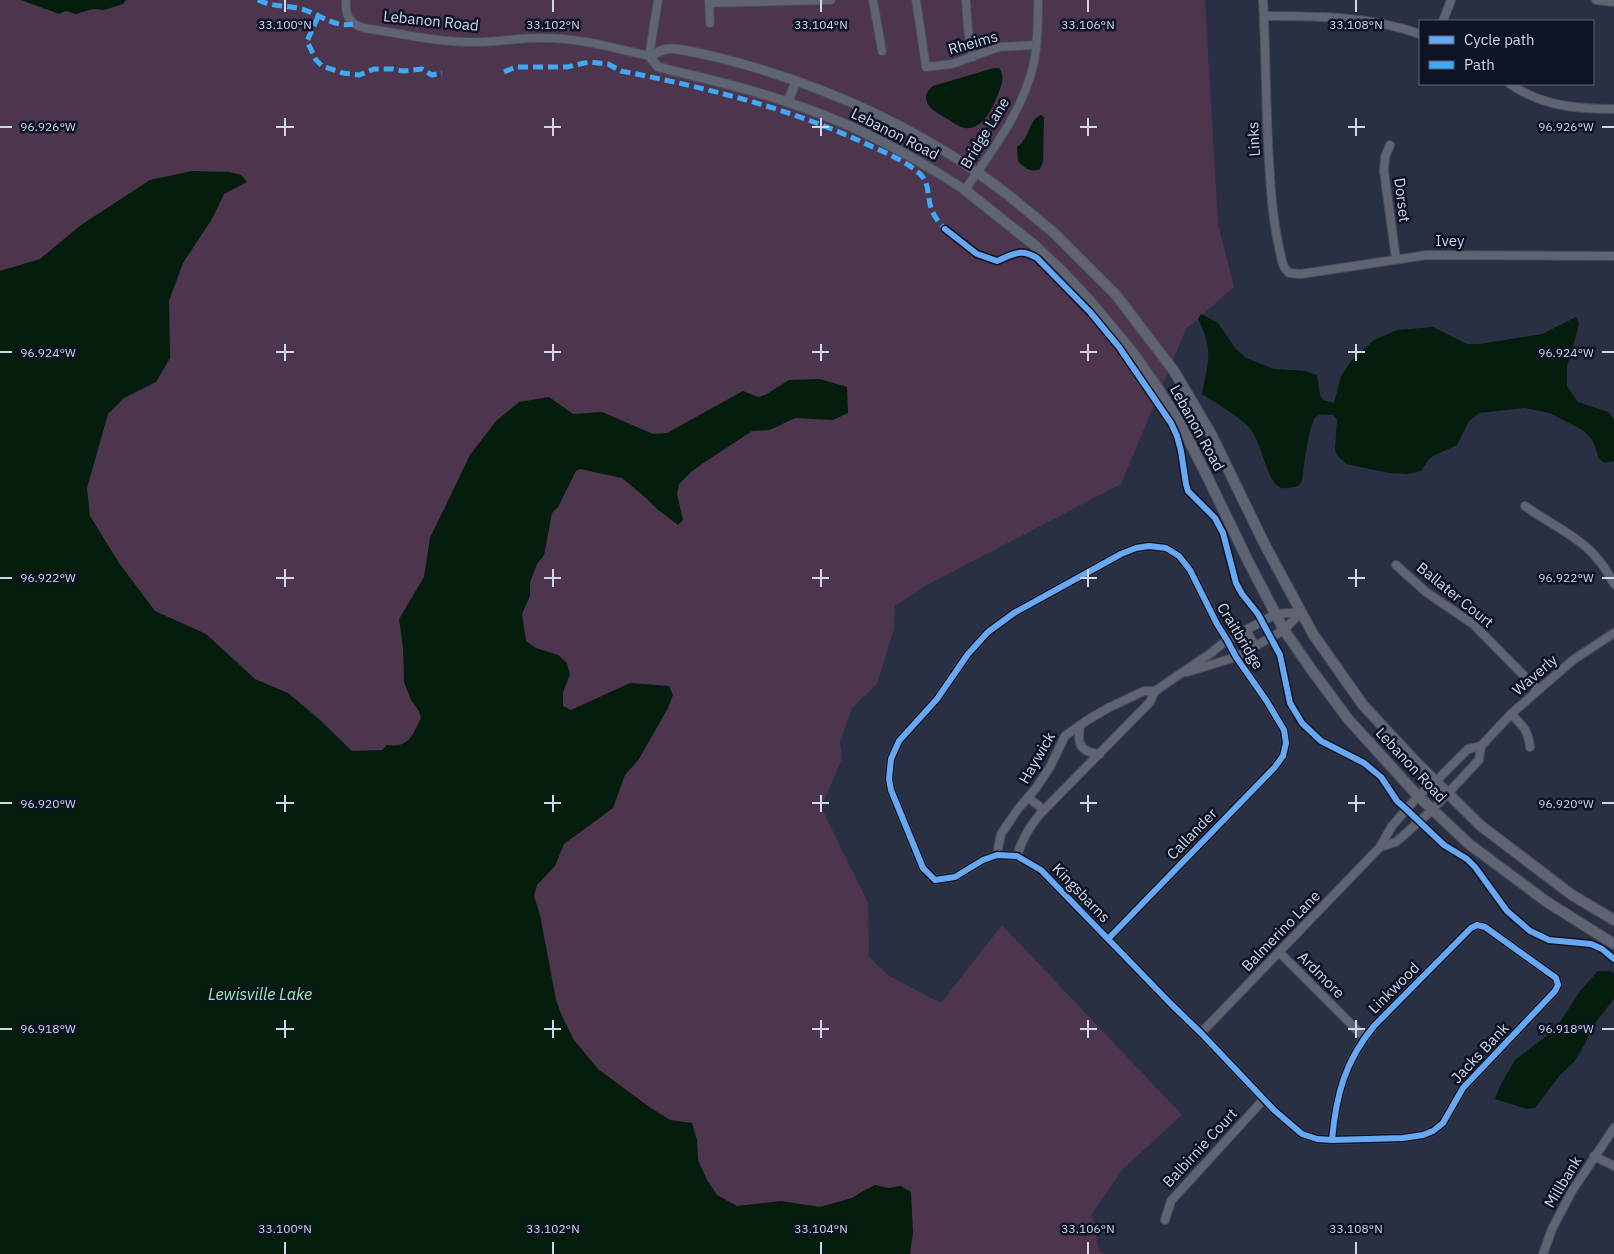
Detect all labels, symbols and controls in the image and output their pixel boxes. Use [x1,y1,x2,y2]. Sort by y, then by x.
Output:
street label: Lebanon Road [382,6,480,35]
text: 33.100°N [258,17,312,32]
text: 33.102°N [526,17,580,32]
text: 33.104°N [794,17,848,32]
text: 33.106°N [1061,17,1115,32]
text: 33.108°N [1329,17,1383,32]
legend [1419,20,1594,85]
street label: Rheims [946,26,1000,59]
text: Cycle path [1464,30,1535,49]
text: Path [1464,55,1495,74]
street label: Bridge Lane [956,94,1013,172]
street label: Lebanon Road [848,103,942,164]
text: 96.926°W [20,119,76,134]
text: 96.926°W [1538,119,1594,134]
street label: Links [1243,121,1264,157]
street label: Dorset [1390,177,1415,223]
street label: Ivey [1436,231,1465,250]
text: 96.924°W [20,345,76,360]
text: 96.924°W [1538,345,1594,360]
street label: Lebanon Road [1166,381,1229,474]
street label: Ballater Court [1413,558,1498,631]
text: 96.922°W [20,570,76,585]
text: 96.922°W [1538,570,1594,585]
street label: Craitbridge [1213,599,1268,673]
street label: Waverly [1508,650,1561,699]
street label: Lebanon Road [1372,723,1451,806]
street label: Haywick [1014,728,1059,787]
text: 96.920°W [20,796,76,811]
text: 96.920°W [1538,796,1594,811]
street label: Callander [1162,804,1221,863]
street label: Kingsbarns [1048,859,1114,926]
street label: Balmerino Lane [1237,886,1324,975]
street label: Ardmore [1294,947,1349,1002]
street label: Linkwood [1364,958,1423,1017]
water label: Lewisville Lake [208,984,312,1004]
street label: Jacks Bank [1447,1018,1513,1087]
text: 96.918°W [20,1021,76,1036]
text: 96.918°W [1538,1021,1594,1036]
street label: Balbirnie Court [1158,1104,1241,1191]
street label: Millbank [1540,1152,1585,1211]
text: 33.100°N [258,1221,312,1236]
text: 33.102°N [526,1221,580,1236]
text: 33.104°N [794,1221,848,1236]
text: 33.106°N [1061,1221,1115,1236]
text: 33.108°N [1329,1221,1383,1236]

